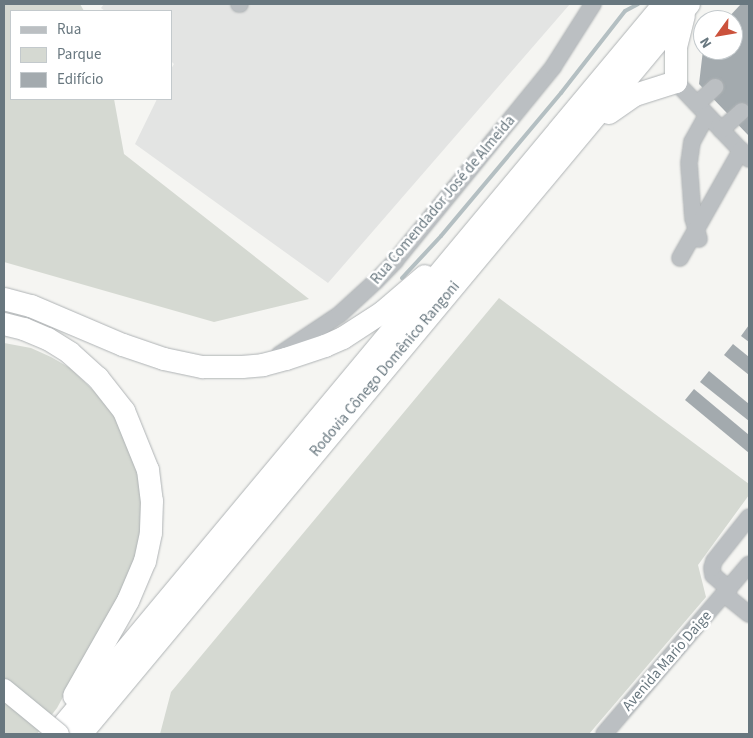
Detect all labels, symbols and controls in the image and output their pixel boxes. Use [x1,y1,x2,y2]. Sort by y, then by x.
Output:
legend [10,10,172,100]
north arrow [693,10,743,60]
text: Rua [57,19,81,40]
text: N [695,33,717,52]
text: Parque [57,44,101,65]
text: Edifício [57,69,104,90]
street label: Rua Comendador José de Almeida [367,112,519,288]
street label: Rodovia Cônego Domênico Rangoni [306,278,464,460]
street label: Avenida Mario Daige [619,607,715,715]

